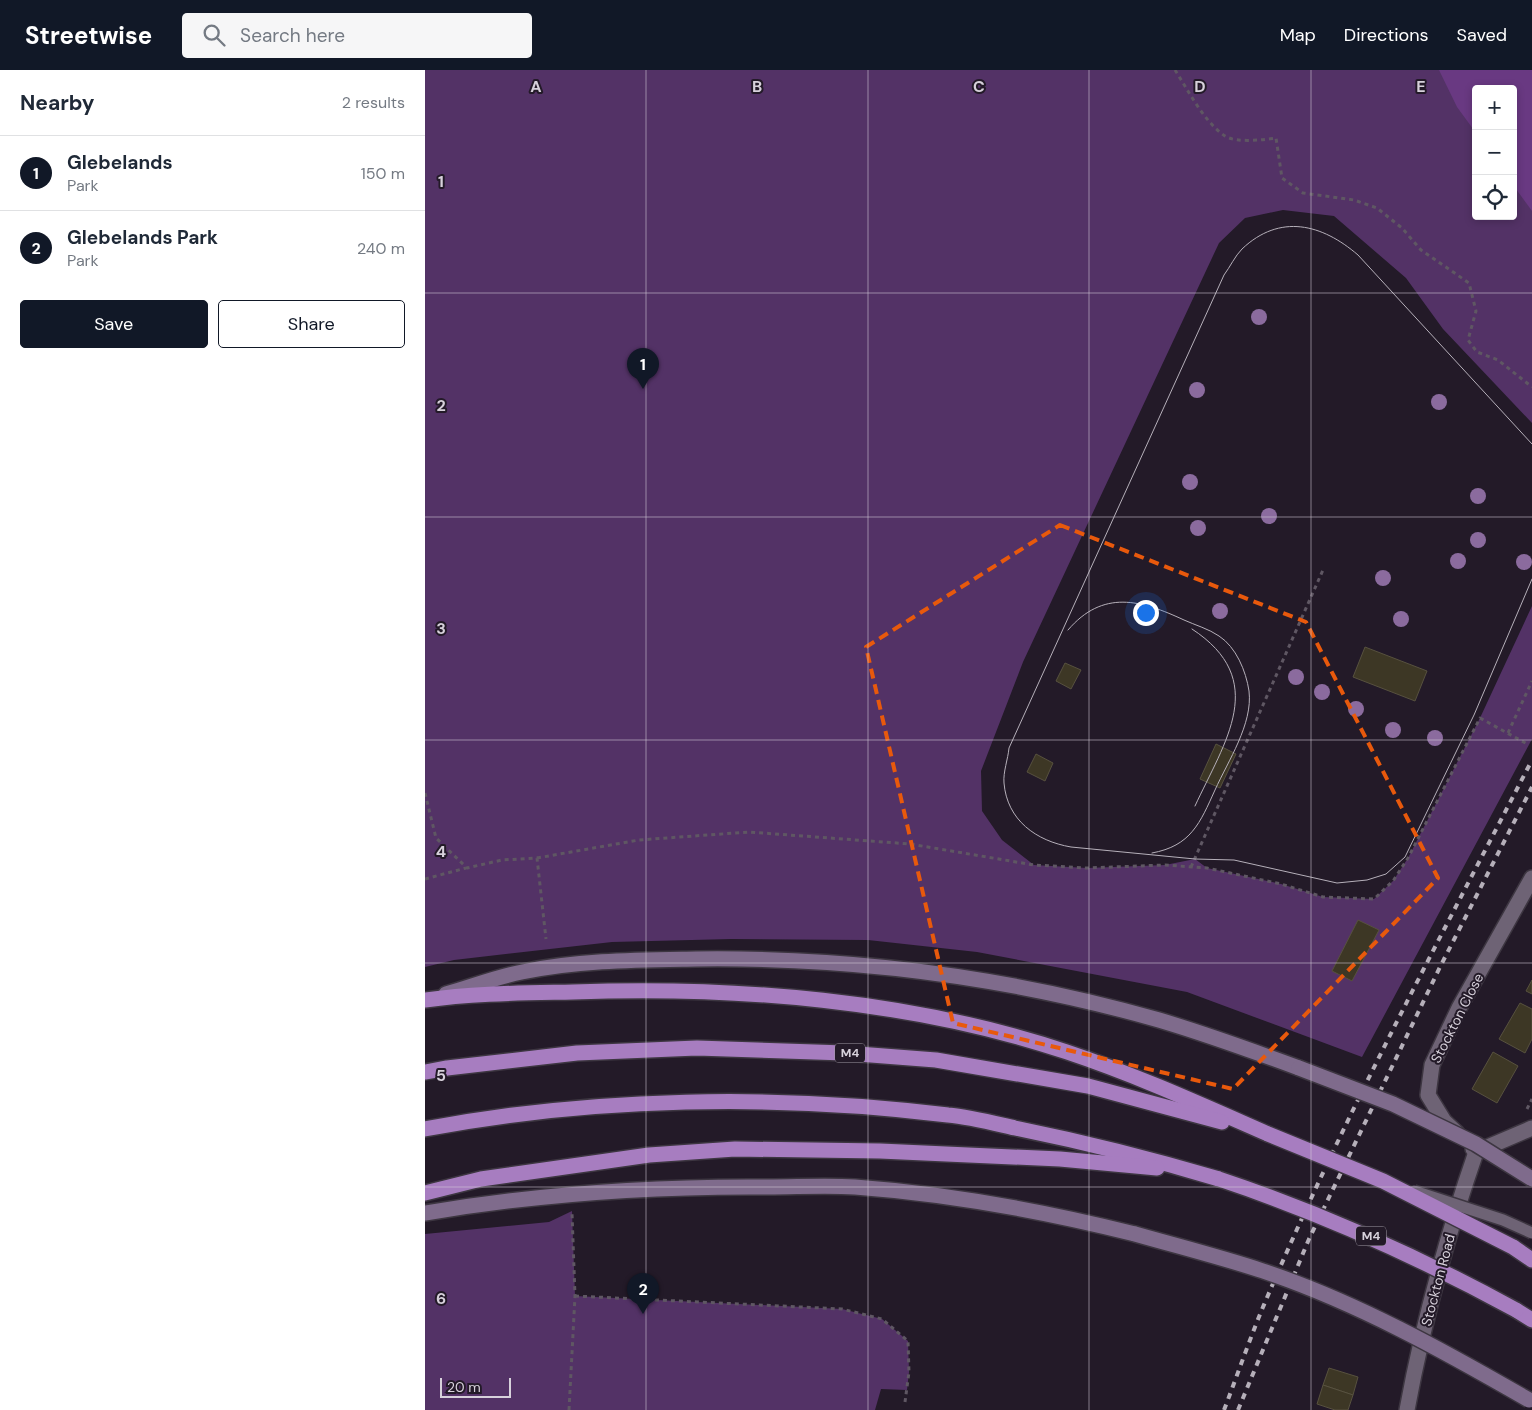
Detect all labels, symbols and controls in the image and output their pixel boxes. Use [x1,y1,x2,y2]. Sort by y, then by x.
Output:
search box [182,13,532,58]
text: Streetwise [25,20,152,51]
icon: search [200,21,228,49]
text: Search here [240,23,345,48]
text: Map [1280,23,1316,47]
text: Directions [1344,23,1429,47]
text: Saved [1457,23,1507,47]
text: A [530,76,542,97]
text: B [752,76,762,97]
text: C [973,76,985,97]
text: D [1194,76,1206,97]
text: E [1416,76,1426,97]
map controls [1472,85,1517,220]
button: + [1472,85,1517,130]
text: Nearby [20,89,94,117]
text: 2 results [342,92,405,113]
button: − [1472,130,1517,175]
text: Glebelands [67,150,173,175]
text: 1 [33,163,39,184]
text: 150 m [361,163,405,184]
text: 1 [438,171,444,192]
text: Park [67,175,99,196]
button: locate [1472,175,1517,220]
text: Glebelands Park [67,225,218,250]
text: 2 [31,238,41,259]
text: 240 m [357,238,405,259]
text: Park [67,250,99,271]
button: Save [20,300,208,348]
button: Share [218,300,405,348]
pin: 1 [627,348,659,389]
text: 2 [436,395,446,416]
your location [1133,600,1159,626]
text: 3 [436,618,446,639]
text: 4 [436,841,446,862]
street label: Stockton Close [1427,970,1487,1066]
road number: M4 [835,1044,865,1062]
text: 5 [436,1065,446,1086]
road number: M4 [1356,1226,1386,1246]
street label: Stockton Road [1417,1232,1459,1328]
pin: 2 [627,1273,659,1314]
text: 6 [436,1288,446,1309]
scale bar [440,1375,511,1398]
text: 20 m [447,1378,481,1396]

